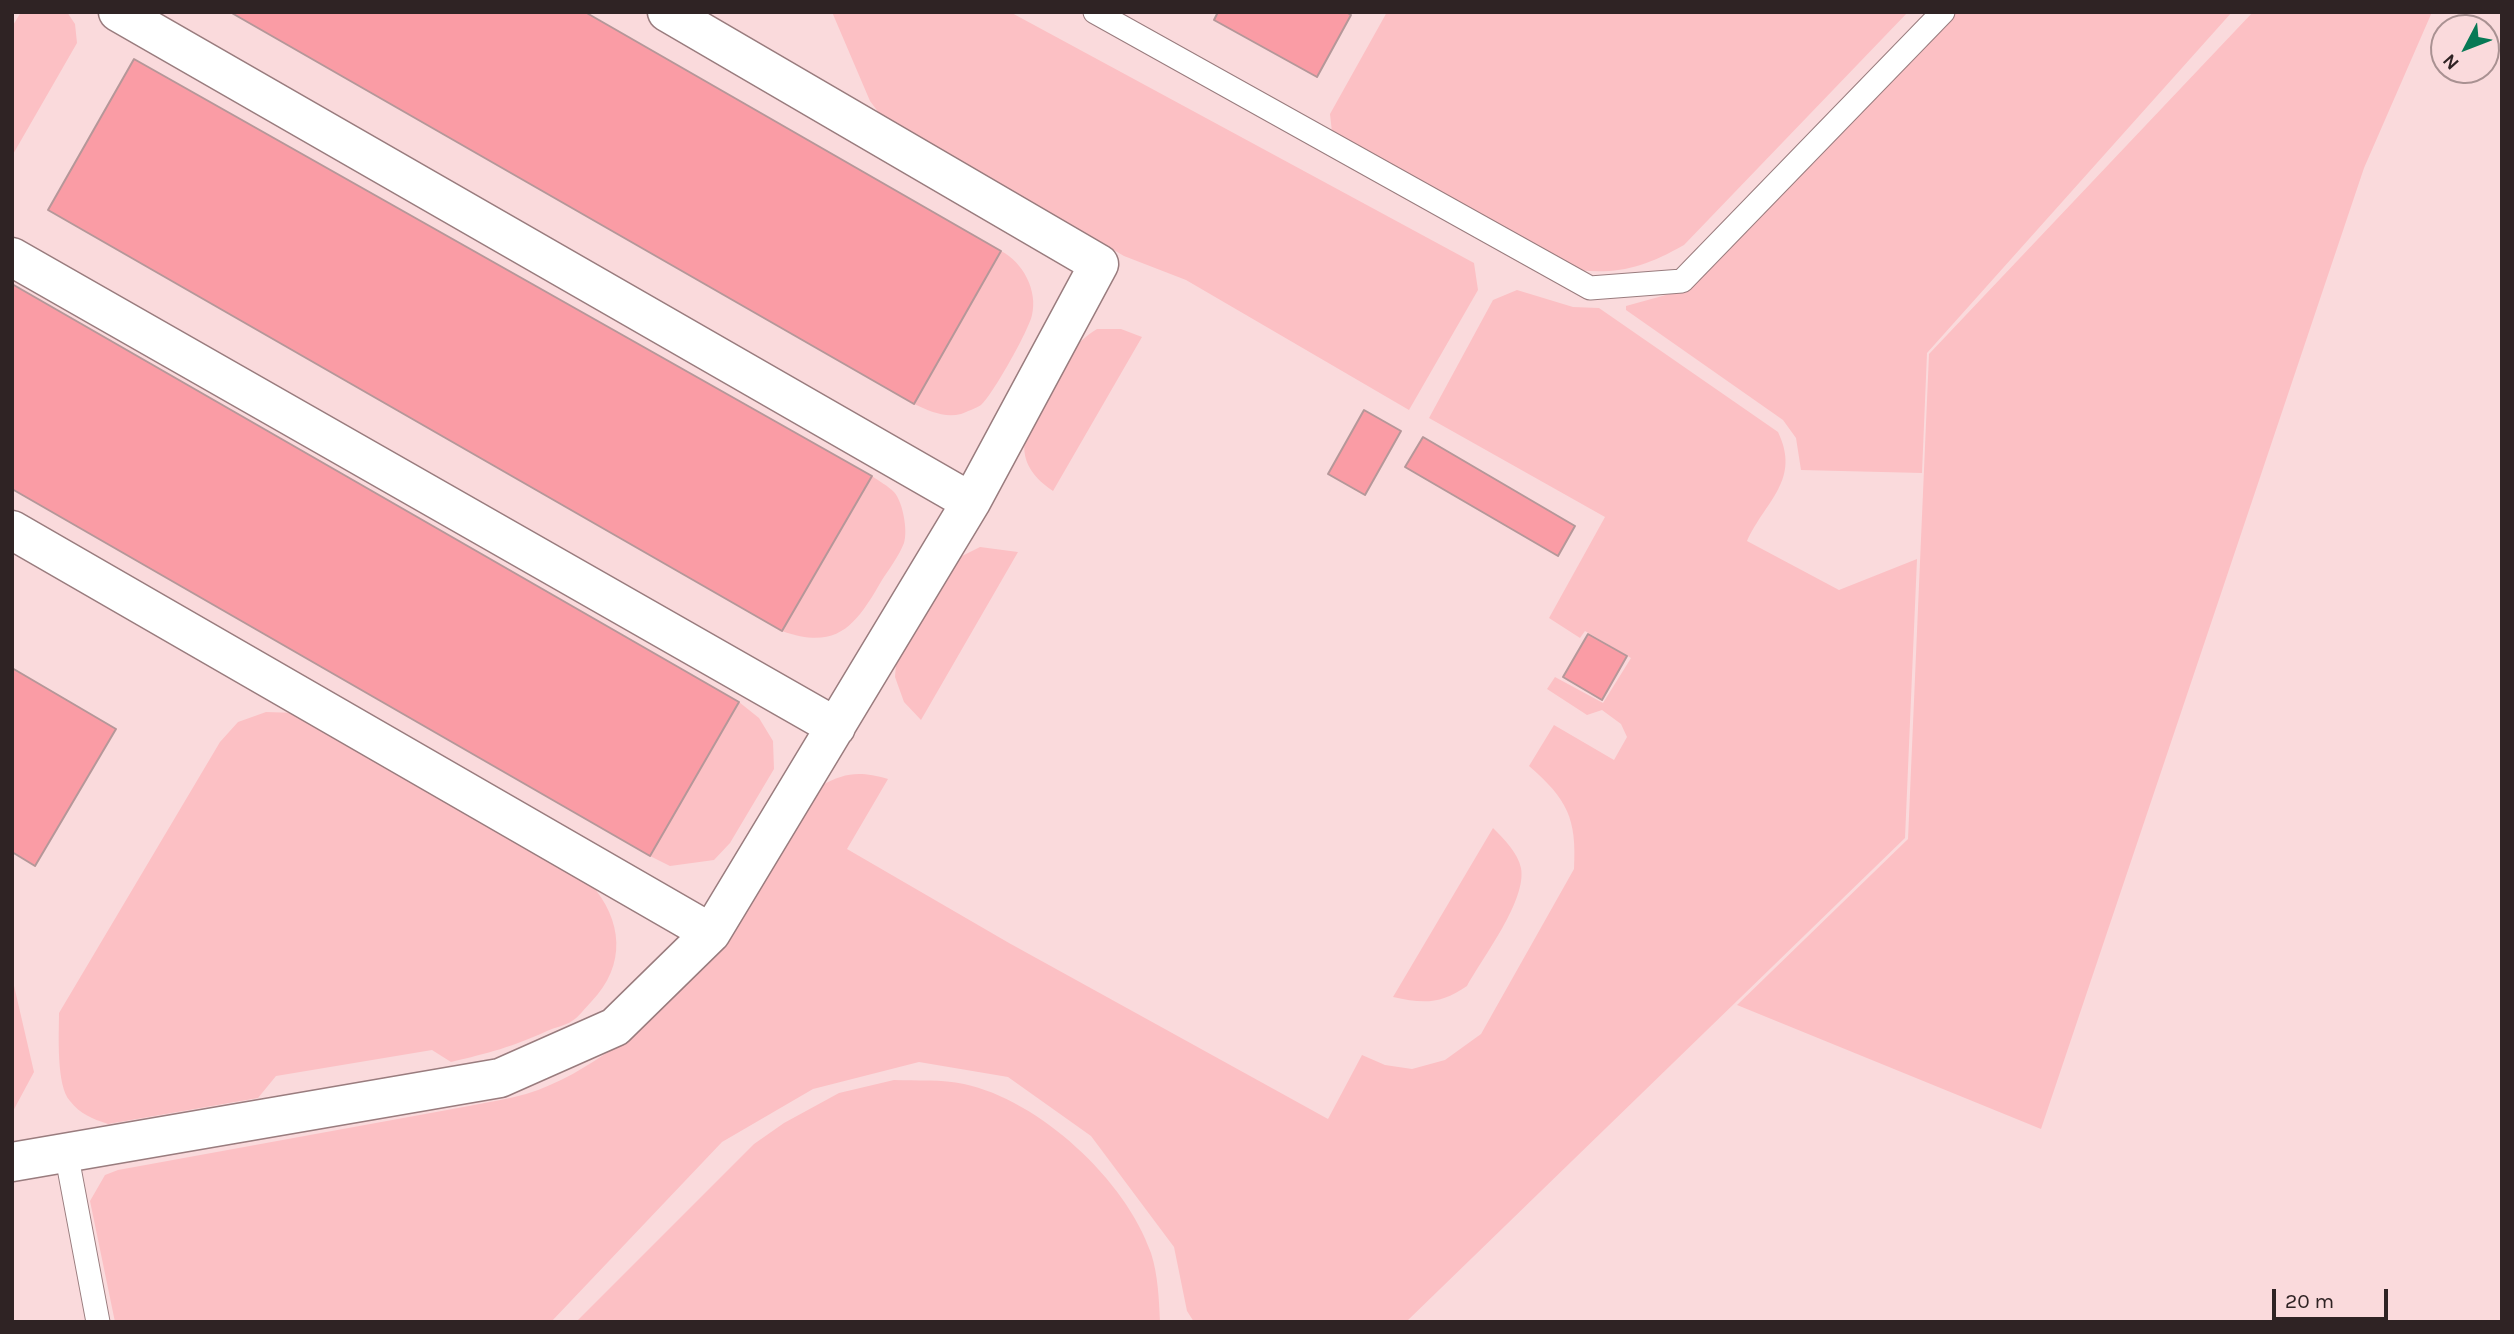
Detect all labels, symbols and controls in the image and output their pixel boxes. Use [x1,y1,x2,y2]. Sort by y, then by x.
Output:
north arrow [2430,14,2500,84]
text: N [2438,49,2464,74]
scale bar [2276,1274,2392,1318]
text: 20 m [2285,1289,2334,1313]

